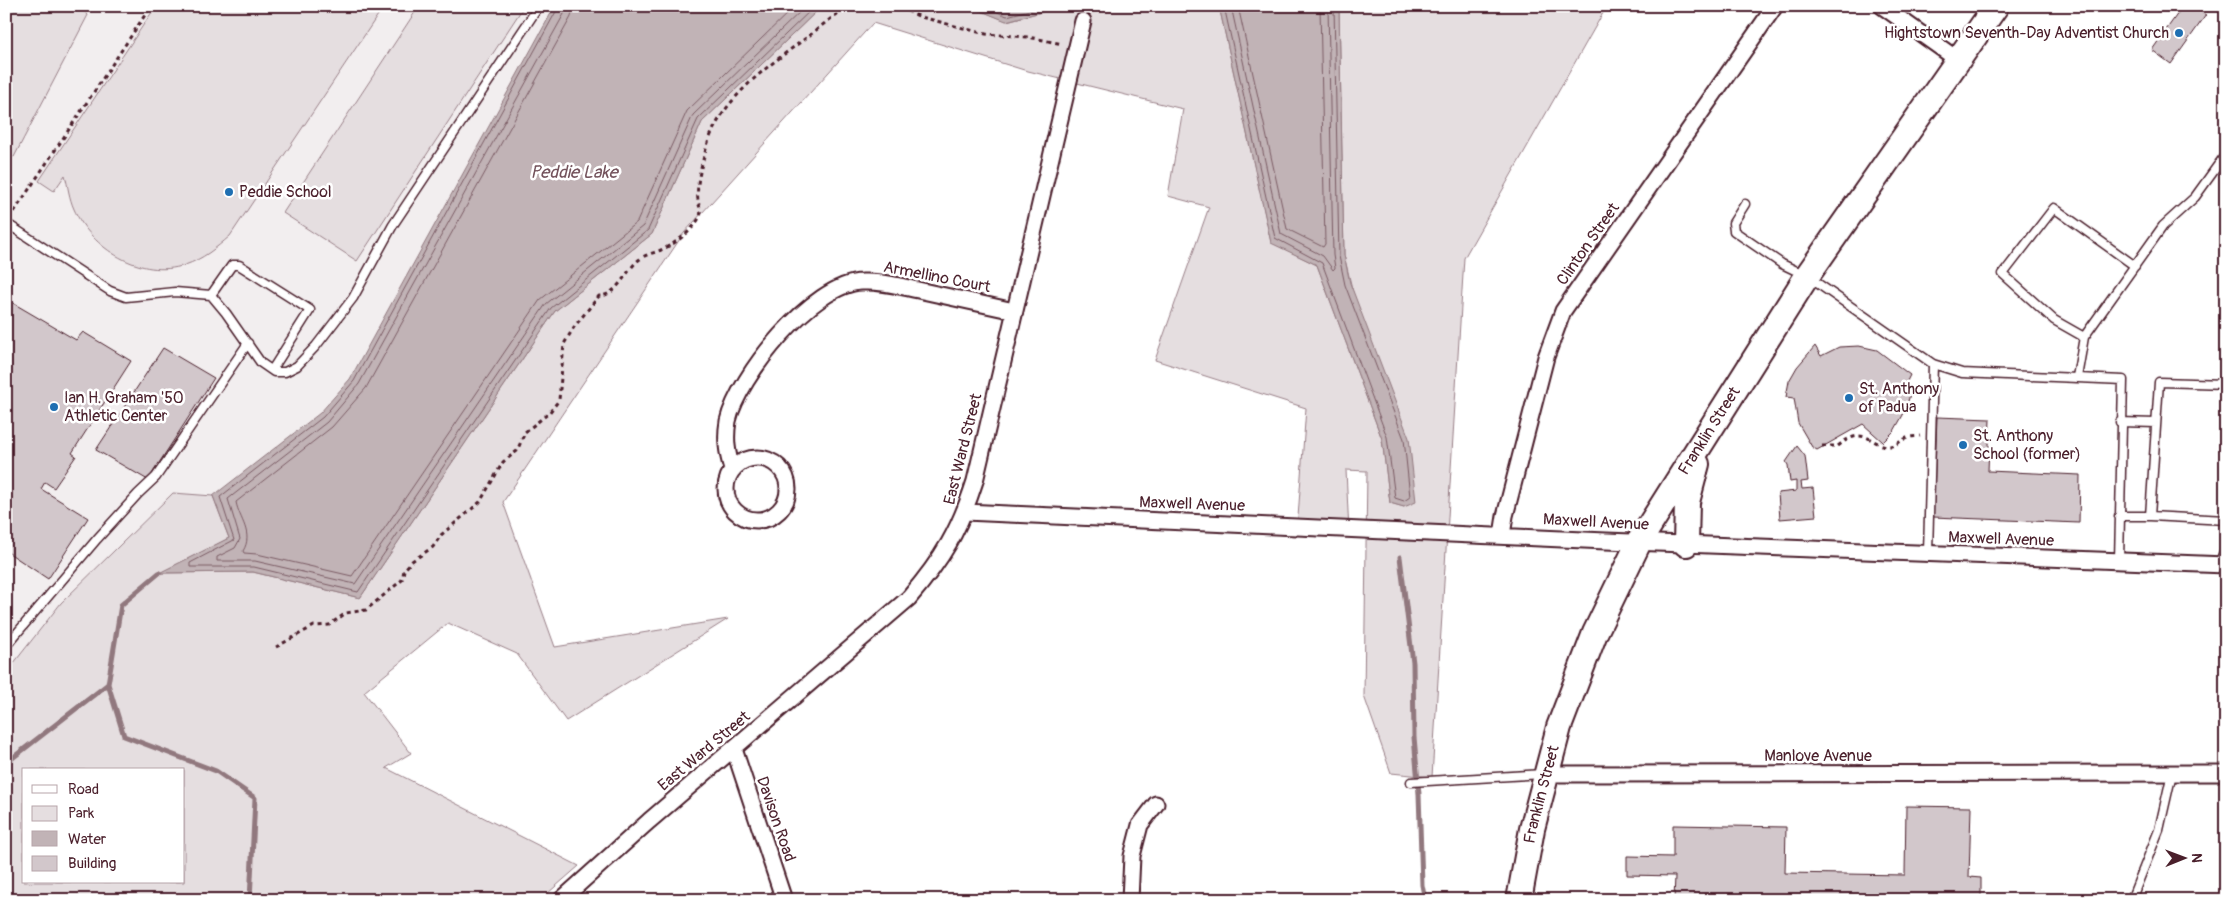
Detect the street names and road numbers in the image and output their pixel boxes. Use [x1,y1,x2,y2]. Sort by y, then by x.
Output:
street label: Clinton Street [1552,198,1624,289]
street label: Armellino Court [882,257,993,297]
street label: Franklin Street [1674,382,1745,479]
street label: East Ward Street [940,391,987,507]
street label: Maxwell Avenue [1139,492,1245,516]
street label: Maxwell Avenue [1543,509,1650,535]
street label: Maxwell Avenue [1948,527,2054,551]
street label: East Ward Street [654,706,755,795]
street label: Franklin Street [1520,743,1564,845]
street label: Manlove Avenue [1764,746,1872,766]
street label: Davison Road [752,774,800,864]

